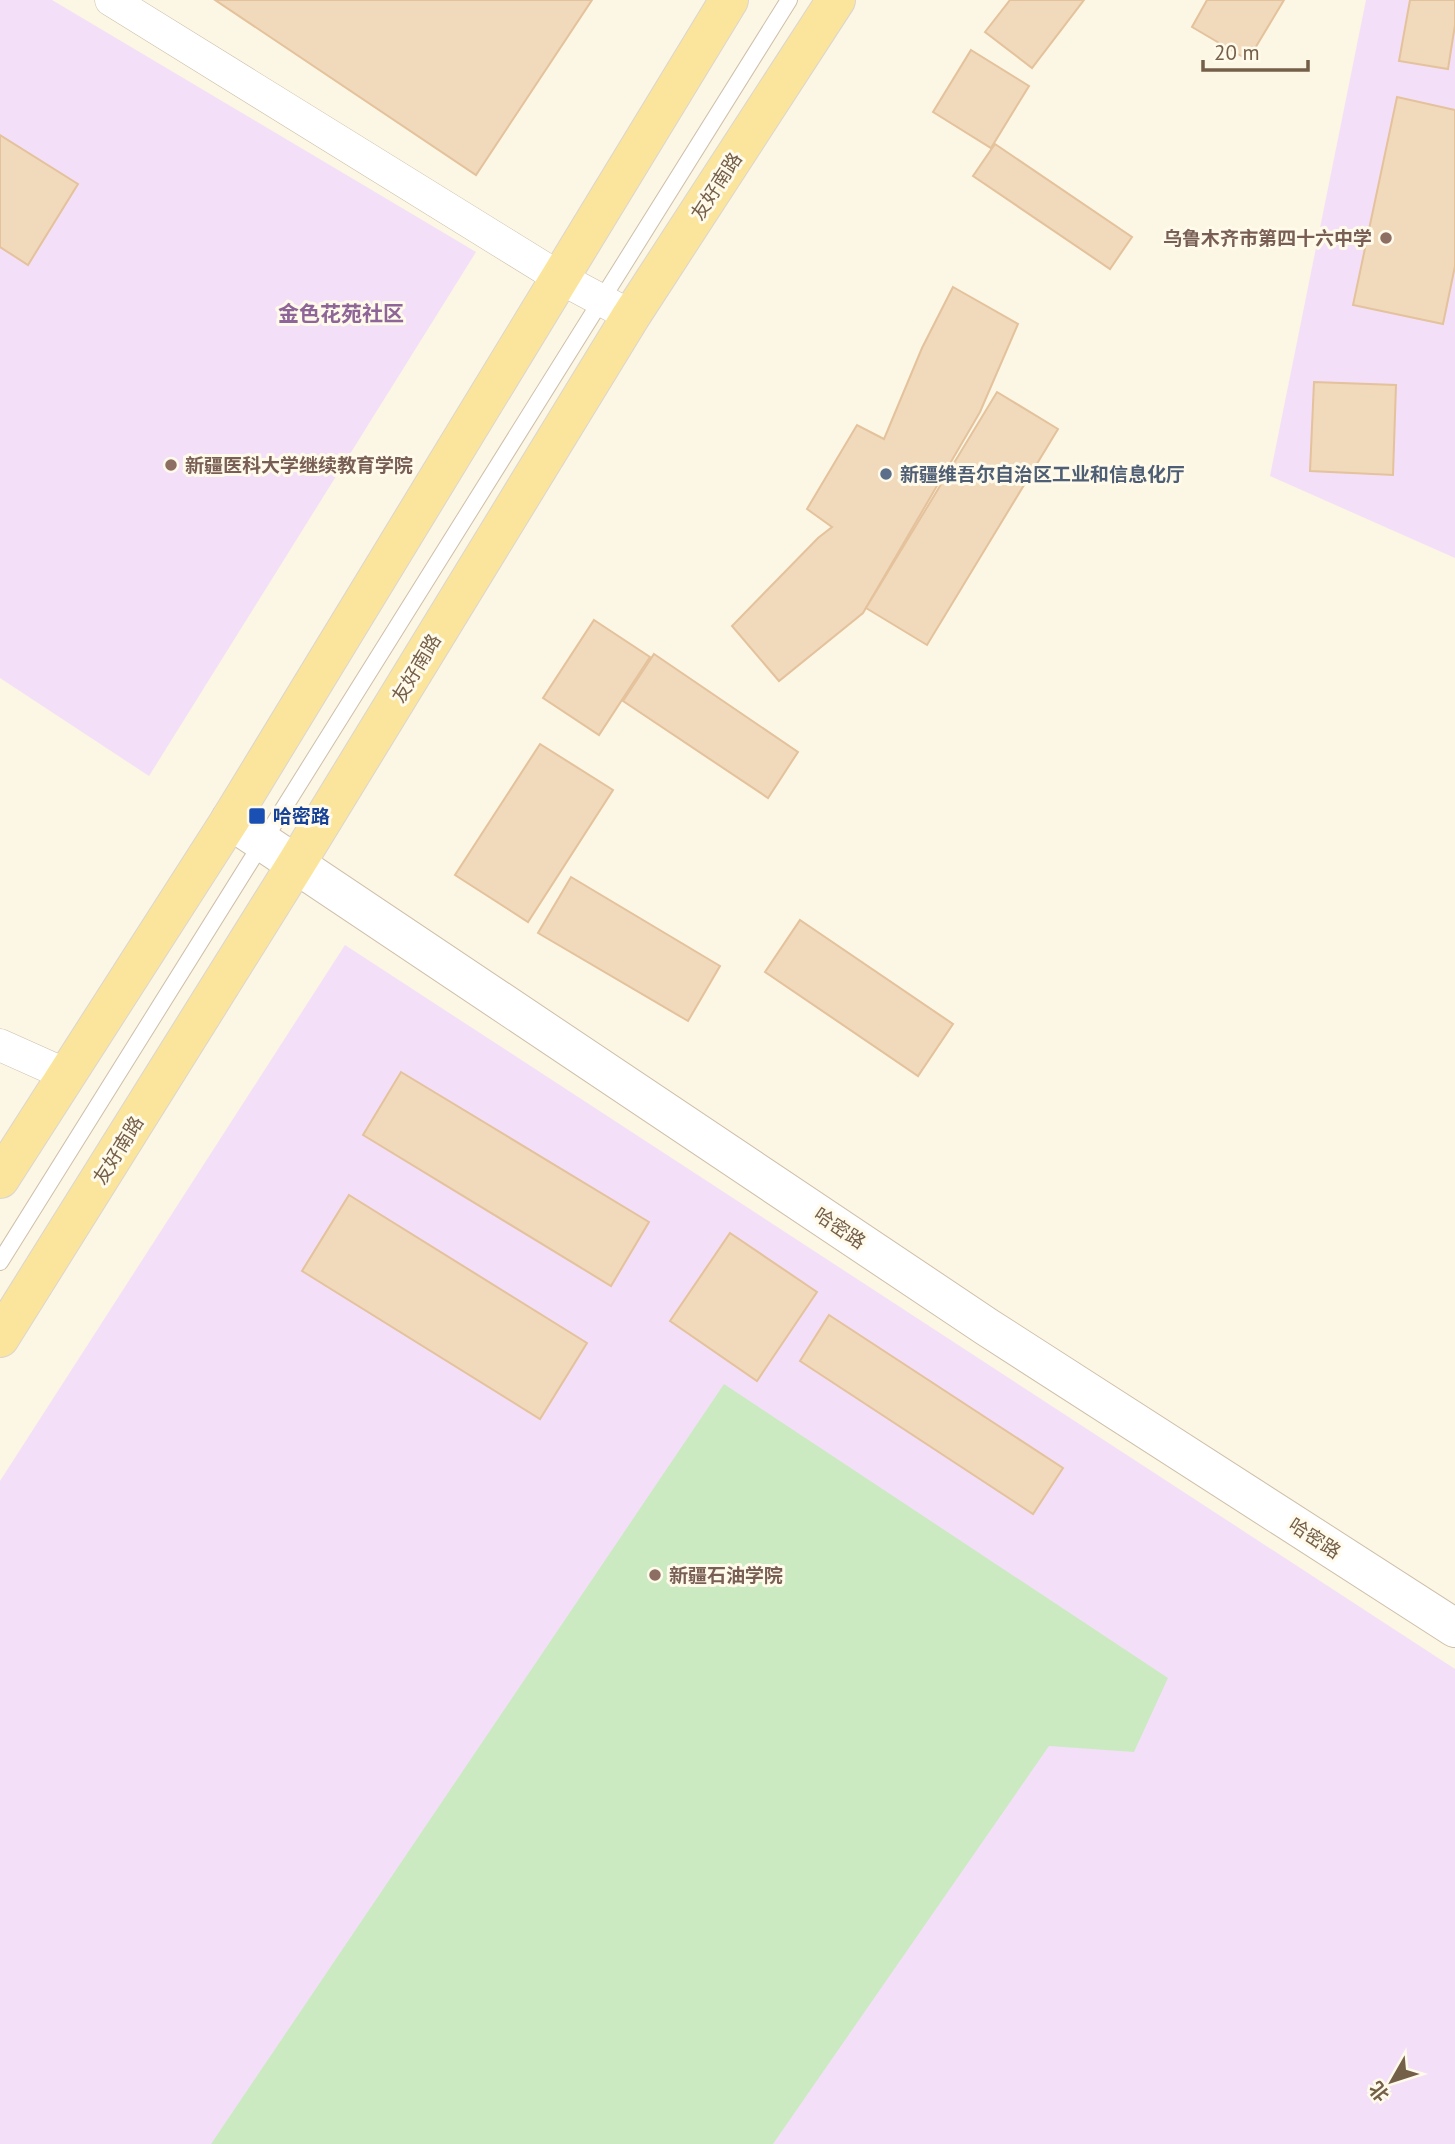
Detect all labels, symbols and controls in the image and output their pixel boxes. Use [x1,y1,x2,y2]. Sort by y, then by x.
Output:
scale bar [1203,28,1308,72]
text: 20 m [1214,39,1260,66]
street label: 友好南路 [685,148,747,224]
place label: 乌鲁木齐市第四十六中学 [1163,226,1372,250]
marker: 乌鲁木齐市第四十六中学 [1378,230,1394,246]
district label: 金色花苑社区 [278,300,404,327]
place label: 新疆医科大学继续教育学院 [185,453,413,477]
marker: 新疆医科大学继续教育学院 [163,457,179,473]
place label: 新疆维吾尔自治区工业和信息化厅 [900,462,1185,486]
marker: 新疆维吾尔自治区工业和信息化厅 [878,466,894,482]
street label: 友好南路 [386,629,446,707]
place label: 哈密路 [273,804,330,828]
marker: 哈密路 [247,806,267,826]
street label: 友好南路 [88,1111,148,1189]
street label: 哈密路 [810,1202,870,1254]
street label: 哈密路 [1285,1512,1345,1564]
place label: 新疆石油学院 [669,1563,783,1587]
marker: 新疆石油学院 [647,1567,663,1583]
north arrow [1357,2046,1427,2116]
text: 北 [1363,2077,1394,2107]

